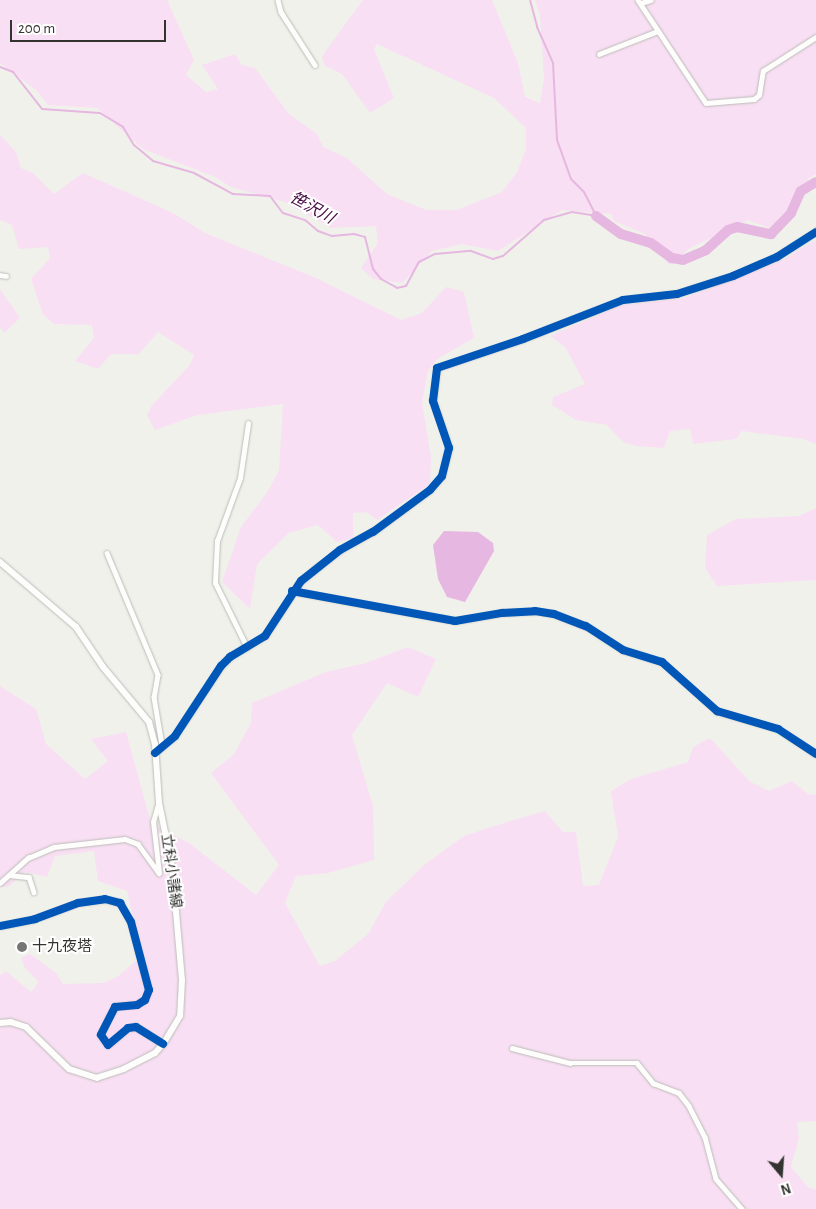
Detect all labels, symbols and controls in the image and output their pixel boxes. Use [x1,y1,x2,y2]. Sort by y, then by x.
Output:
scale bar [12,10,169,42]
text: 200 m [18,21,55,36]
water label: 笹沢川 [286,188,338,228]
street label: 立科小諸線 [157,833,185,909]
place label: 十九夜塔 [32,938,92,956]
marker: 十九夜塔 [16,941,28,953]
north arrow [756,1149,806,1199]
text: N [779,1180,792,1196]

